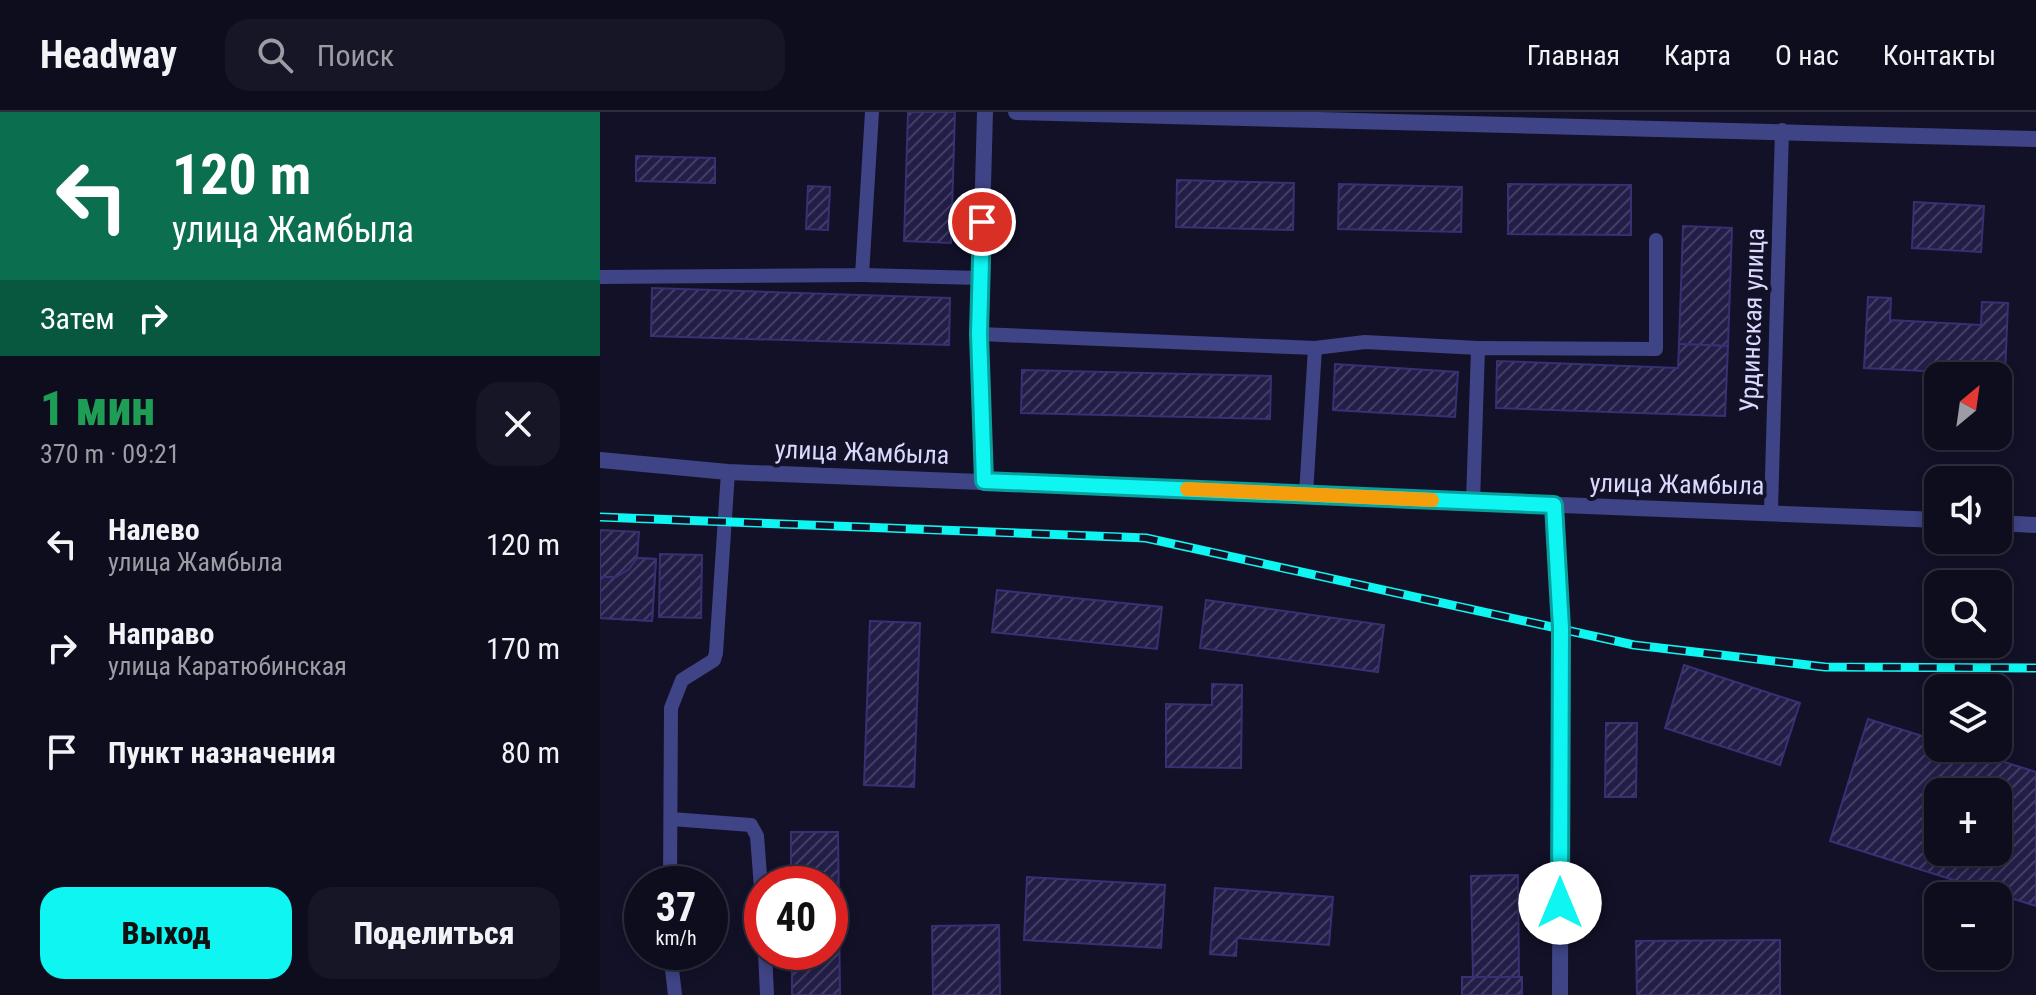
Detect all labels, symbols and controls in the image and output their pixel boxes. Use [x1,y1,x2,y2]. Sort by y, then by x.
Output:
search box [225,19,785,91]
text: Headway [40,33,177,77]
icon: search [253,33,297,77]
text: Поиск [317,38,394,73]
text: Главная [1527,39,1620,72]
text: Карта [1664,39,1731,72]
text: О нас [1775,39,1839,72]
text: Контакты [1883,39,1996,72]
text: 120 m [172,142,311,208]
icon: left [40,144,144,248]
pin [948,188,1016,256]
icon: arrive [960,200,1004,244]
text: улица Жамбыла [172,209,414,251]
street label: Урдинская улица [1734,227,1770,413]
icon: right [131,296,175,340]
text: Затем [40,301,115,336]
north arrow [1924,362,2012,450]
map controls [1924,362,2012,970]
text: 1 мин [40,380,155,437]
button: close [476,382,560,466]
street label: улица Жамбыла [774,434,950,470]
text: 370 m · 09:21 [40,439,180,469]
button: sound [1924,466,2012,554]
street label: улица Жамбыла [1589,467,1765,501]
text: Налево [108,512,200,547]
icon: left [40,522,84,566]
text: 120 m [486,527,560,562]
text: улица Жамбыла [108,547,283,577]
button: search [1924,570,2012,658]
text: Направо [108,616,214,651]
icon: right [40,626,84,670]
text: 170 m [486,631,560,666]
text: улица Каратюбинская [108,651,347,681]
button: layers [1924,674,2012,762]
icon: arrive [40,730,84,774]
text: Пункт назначения [108,735,336,770]
text: 80 m [501,735,560,770]
button: + [1924,778,2012,866]
position arrow [1518,861,1602,945]
speed limit sign: 40 [744,866,848,970]
button: − [1924,882,2012,970]
text: 37 [656,884,696,931]
button: Выход [40,887,292,979]
button: Поделиться [308,887,560,979]
text: km/h [655,926,697,950]

